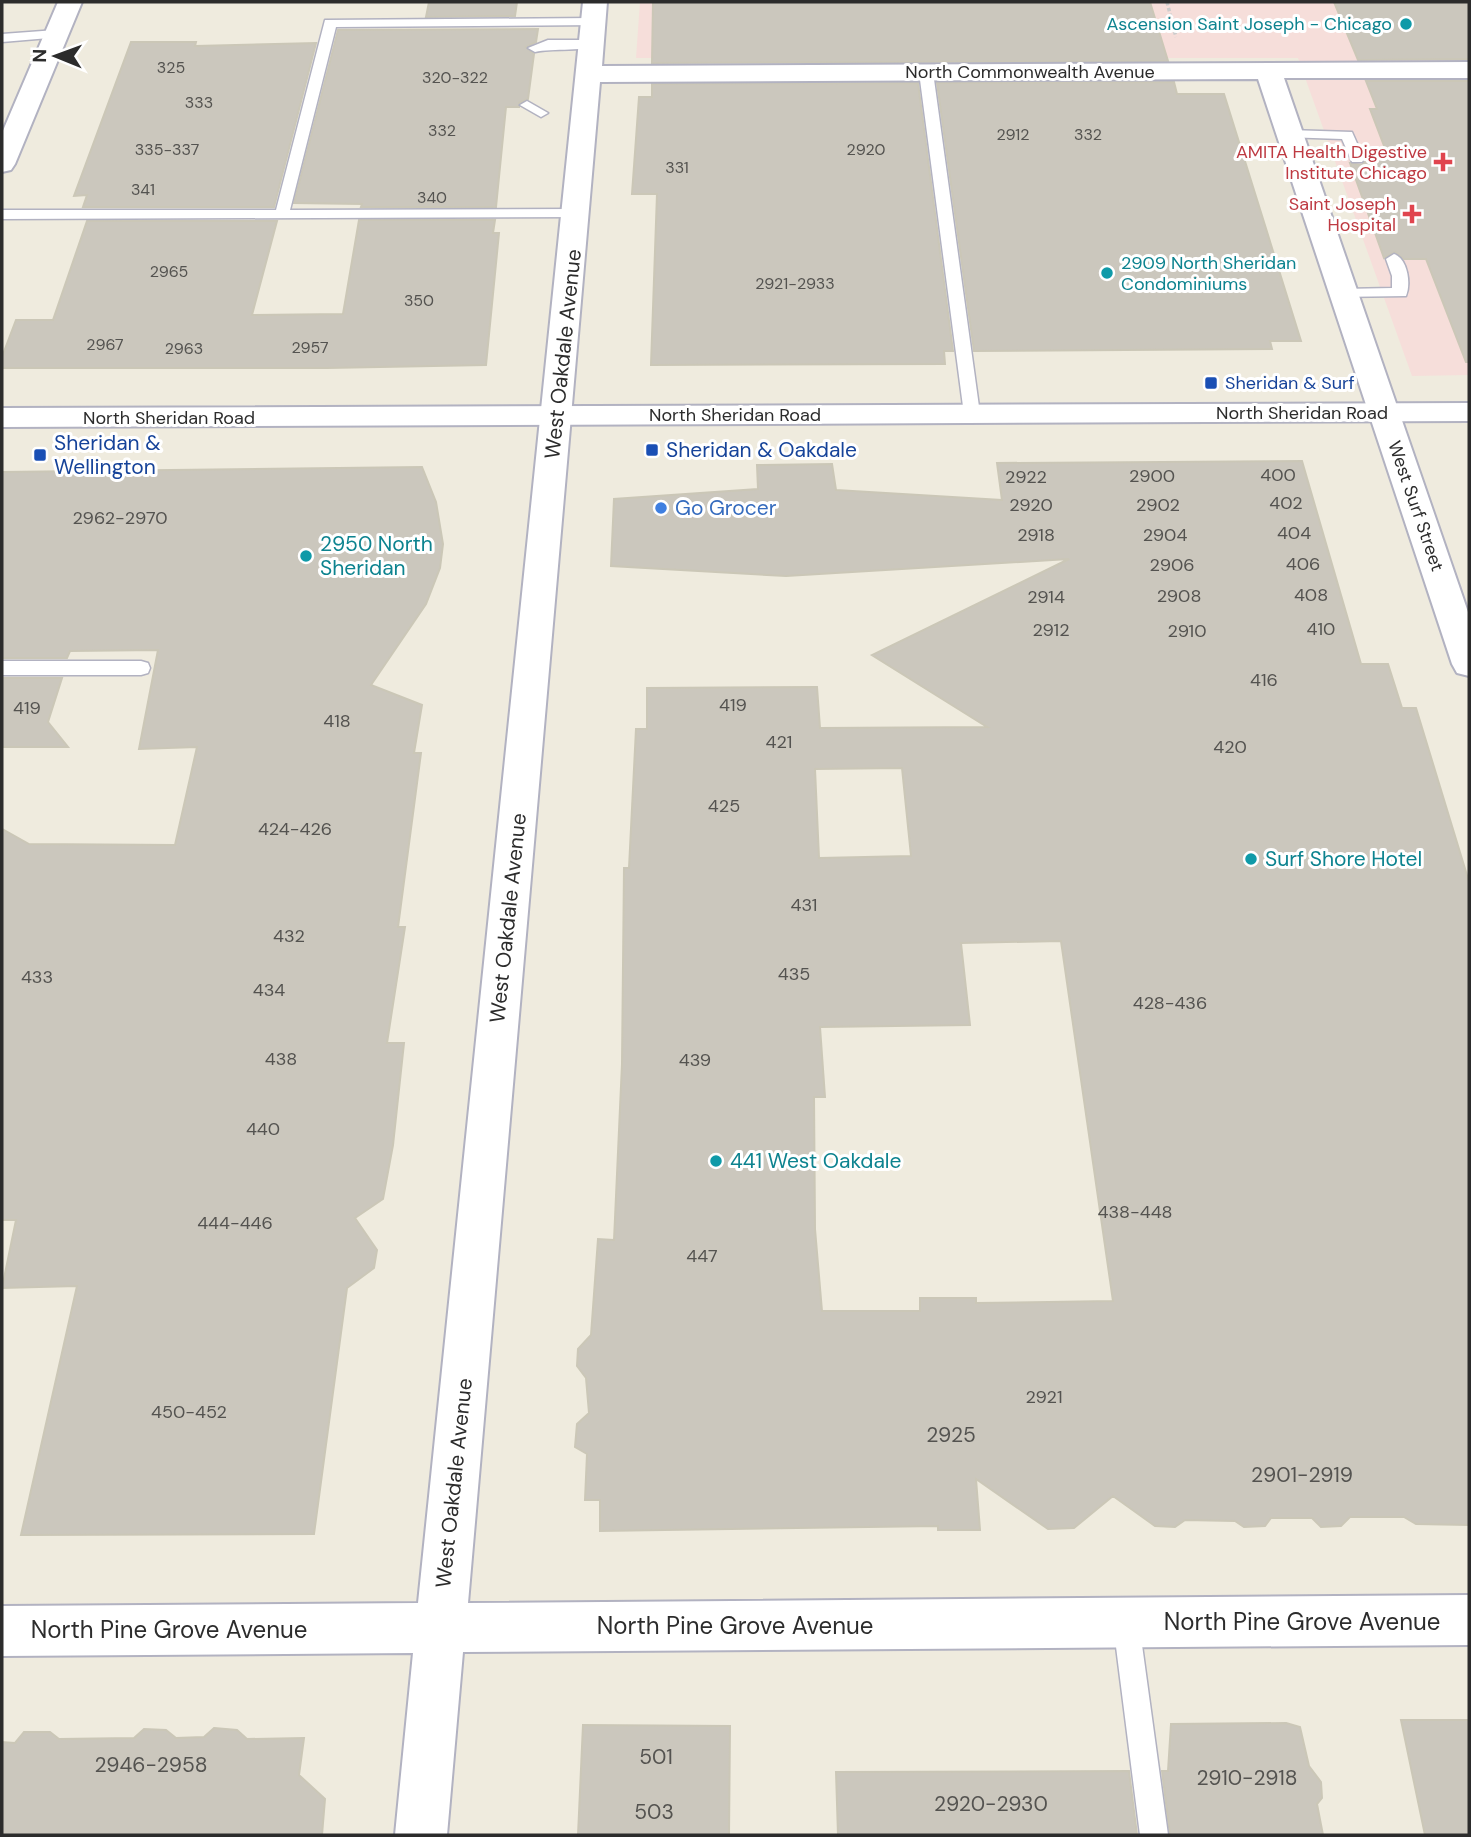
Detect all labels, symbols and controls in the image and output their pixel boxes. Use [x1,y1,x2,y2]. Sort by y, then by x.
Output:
place label: Ascension Saint Joseph - Chicago [1106,12,1392,36]
marker: Ascension Saint Joseph - Chicago [1398,16,1414,32]
north arrow [21,21,91,91]
text: N [27,49,52,63]
house number: 325 [157,57,185,78]
street label: North Commonwealth Avenue [905,60,1155,84]
house number: 320-322 [422,67,488,88]
house number: 333 [185,92,213,113]
house number: 332 [428,120,456,141]
house number: 2912 [996,124,1030,145]
house number: 332 [1074,124,1102,145]
house number: 335-337 [135,139,199,160]
house number: 2920 [847,139,885,160]
place label: AMITA Health Digestive Institute Chicago [1236,140,1427,185]
marker: AMITA Health Digestive Institute Chicago [1433,152,1453,172]
house number: 331 [665,157,689,178]
house number: 341 [131,179,155,200]
house number: 340 [417,187,447,208]
place label: Saint Joseph Hospital [1289,192,1396,237]
marker: Saint Joseph Hospital [1402,204,1422,224]
street label: West Oakdale Avenue [538,248,588,460]
place label: 2909 North Sheridan Condominiums [1121,251,1296,296]
house number: 2965 [150,261,188,282]
marker: 2909 North Sheridan Condominiums [1099,265,1115,281]
house number: 2921-2933 [755,273,835,294]
house number: 350 [404,290,434,311]
house number: 2967 [86,334,124,355]
house number: 2957 [291,337,329,358]
house number: 2963 [165,338,203,359]
place label: Sheridan & Surf [1225,371,1355,395]
marker: Sheridan & Surf [1203,375,1219,391]
street label: North Sheridan Road [1216,401,1388,425]
street label: North Sheridan Road [649,403,821,427]
street label: North Sheridan Road [83,406,255,430]
place label: Sheridan & Wellington [54,429,161,481]
place label: Sheridan & Oakdale [666,436,857,464]
street label: West Surf Street [1382,438,1450,574]
marker: Sheridan & Oakdale [644,442,660,458]
marker: Sheridan & Wellington [32,447,48,463]
house number: 400 [1260,463,1296,487]
house number: 2900 [1129,464,1175,488]
house number: 2922 [1005,465,1047,489]
house number: 402 [1269,491,1303,515]
house number: 2920 [1009,493,1053,517]
house number: 2902 [1136,493,1180,517]
place label: Go Grocer [675,494,777,522]
marker: Go Grocer [653,500,669,516]
house number: 2962-2970 [72,506,168,530]
house number: 404 [1277,521,1311,545]
house number: 2918 [1017,523,1055,547]
house number: 2904 [1143,523,1187,547]
place label: 2950 North Sheridan [320,530,433,582]
marker: 2950 North Sheridan [298,548,314,564]
house number: 406 [1286,552,1320,576]
house number: 2906 [1149,553,1195,577]
house number: 408 [1294,583,1328,607]
house number: 2908 [1157,584,1201,608]
house number: 2914 [1027,585,1065,609]
house number: 410 [1307,617,1335,641]
house number: 2912 [1032,618,1070,642]
house number: 2910 [1167,619,1207,643]
house number: 416 [1250,668,1278,692]
house number: 419 [719,693,747,717]
house number: 419 [13,696,41,720]
house number: 418 [323,709,351,733]
house number: 421 [766,730,792,754]
house number: 420 [1213,735,1247,759]
house number: 425 [708,794,740,818]
street label: West Oakdale Avenue [483,812,533,1024]
house number: 424-426 [258,817,332,841]
place label: Surf Shore Hotel [1265,845,1422,873]
marker: Surf Shore Hotel [1243,851,1259,867]
house number: 431 [791,893,817,917]
house number: 432 [273,924,305,948]
house number: 435 [778,962,810,986]
house number: 433 [21,965,53,989]
house number: 434 [253,978,285,1002]
house number: 428-436 [1133,991,1207,1015]
house number: 438 [265,1047,297,1071]
house number: 439 [679,1048,711,1072]
house number: 440 [246,1117,280,1141]
place label: 441 West Oakdale [730,1147,901,1175]
marker: 441 West Oakdale [708,1153,724,1169]
house number: 438-448 [1097,1200,1173,1224]
house number: 444-446 [197,1211,273,1235]
house number: 447 [686,1244,718,1268]
street label: West Oakdale Avenue [429,1377,479,1589]
house number: 2921 [1025,1385,1063,1409]
house number: 450-452 [151,1400,227,1424]
house number: 2925 [926,1421,976,1449]
house number: 2901-2919 [1251,1461,1353,1489]
street label: North Pine Grove Avenue [1164,1606,1440,1637]
street label: North Pine Grove Avenue [597,1610,873,1641]
street label: North Pine Grove Avenue [31,1614,307,1645]
house number: 501 [639,1743,673,1771]
house number: 2946-2958 [94,1751,208,1779]
house number: 2910-2918 [1196,1764,1298,1792]
house number: 2920-2930 [934,1790,1048,1818]
house number: 503 [634,1798,674,1826]

